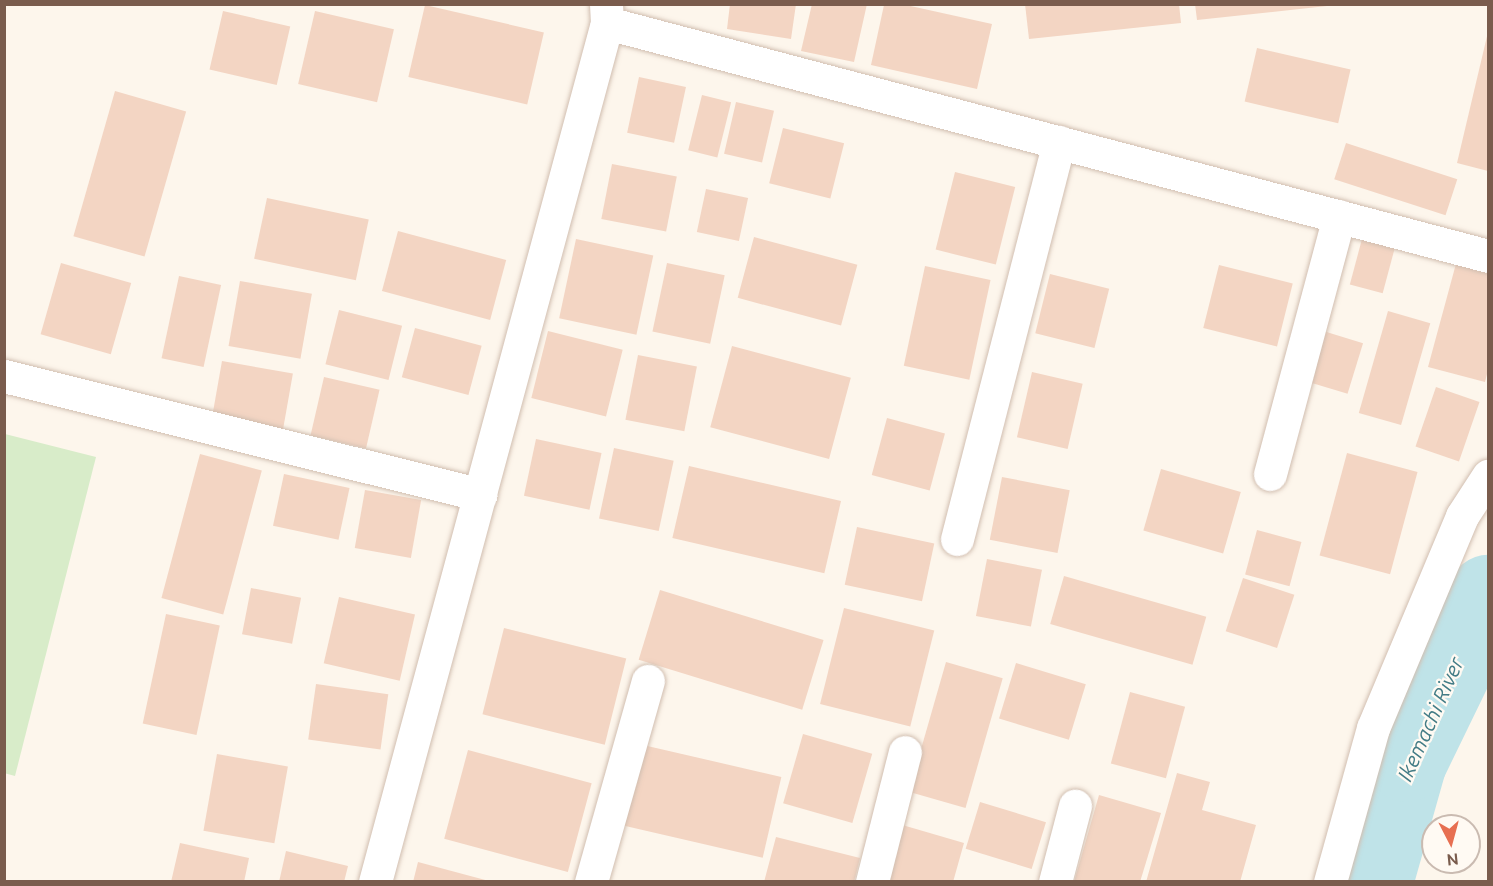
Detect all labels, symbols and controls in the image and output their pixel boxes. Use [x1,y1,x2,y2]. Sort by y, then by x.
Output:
water label: Ikemachi River [1391,653,1469,785]
north arrow [1421,814,1481,874]
text: N [1446,850,1460,869]

